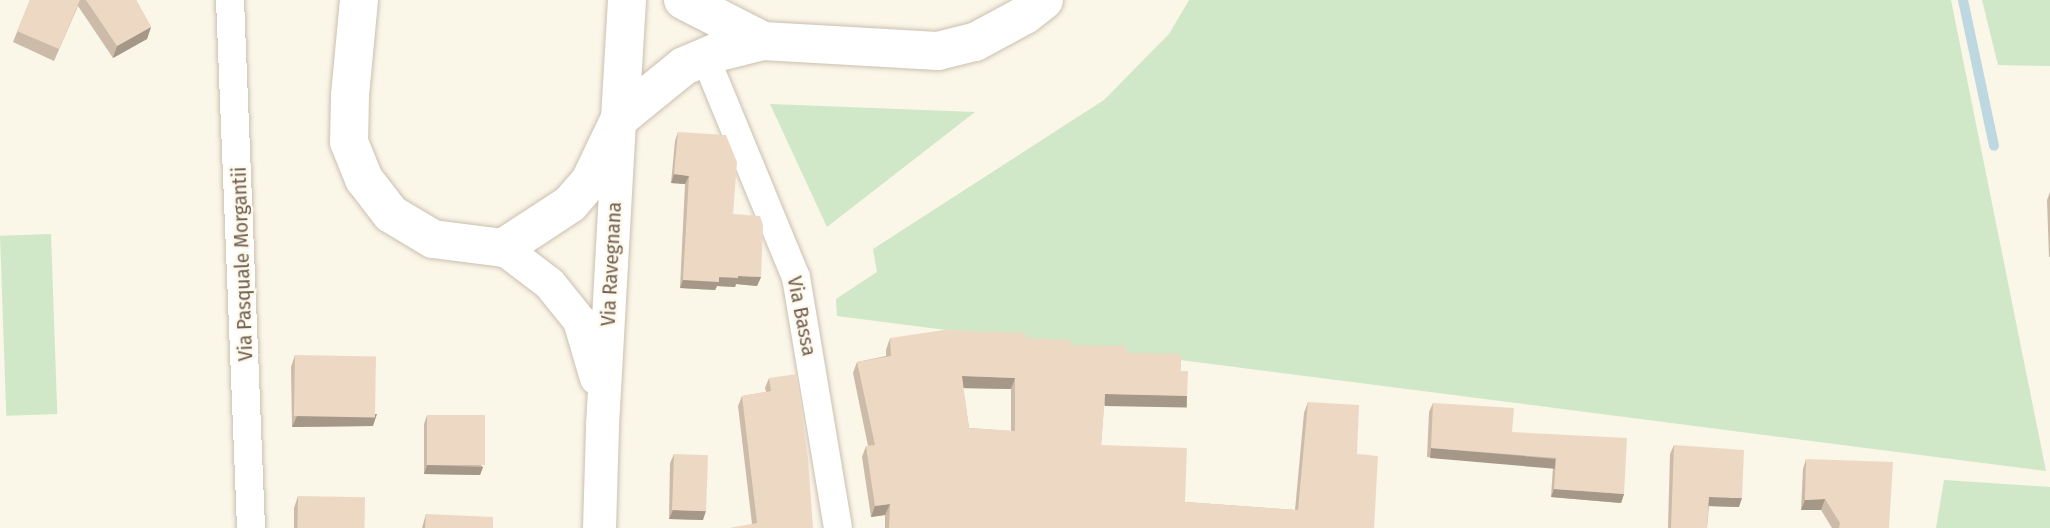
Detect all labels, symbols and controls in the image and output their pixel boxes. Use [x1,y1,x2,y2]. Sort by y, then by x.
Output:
street label: Via Pasquale Morgantii [226,166,258,362]
street label: Via Ravegnana [595,201,627,327]
street label: Via Bassa [782,274,822,358]

